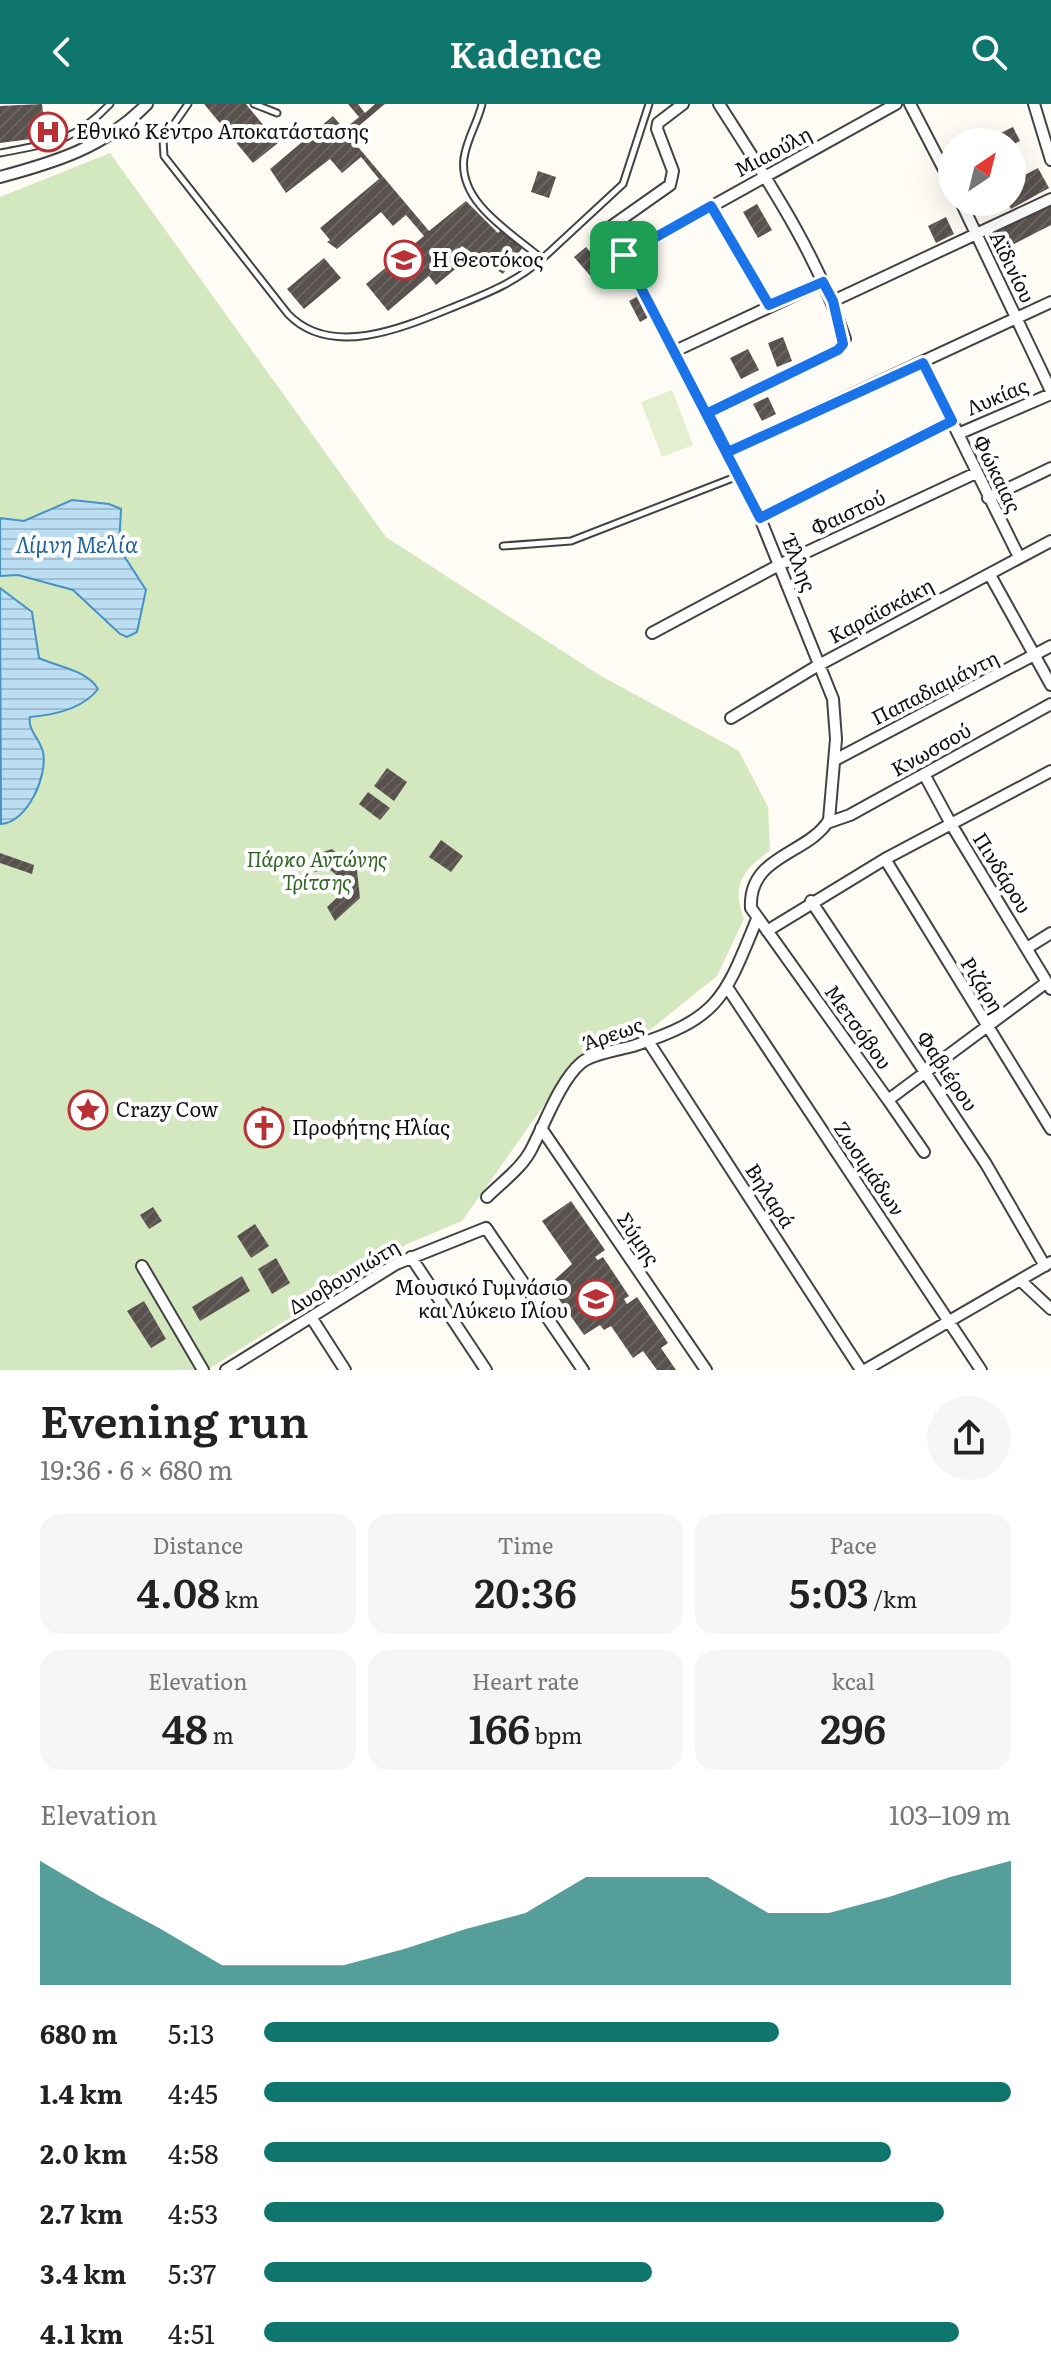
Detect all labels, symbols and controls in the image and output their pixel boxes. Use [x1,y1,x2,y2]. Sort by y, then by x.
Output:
text: Kadence [449,26,602,79]
icon: back [40,30,84,74]
icon: search [967,30,1011,74]
hospital icon: Εθνικό Κέντρο Αποκατάστασης [27,111,69,153]
place label: Εθνικό Κέντρο Αποκατάστασης [76,115,369,145]
street label: Μιαούλη [728,117,816,183]
north arrow [938,128,1026,216]
map controls [938,128,1026,216]
pin [590,221,658,289]
street label: Αϊδινίου [984,225,1044,307]
icon: arrive [602,233,646,277]
school or university icon: Η Θεοτόκος [383,239,425,281]
place label: Η Θεοτόκος [432,243,543,273]
street label: Λυκίας [961,369,1032,422]
street label: Φώκαιας [967,429,1031,517]
street label: Φαιστού [805,481,890,542]
water label: Λίμνη Μελία [15,527,139,560]
street label: Έλλης [775,527,826,596]
street label: Καραϊσκάκη [822,569,938,650]
street label: Παπαδιαμάντη [865,641,1003,731]
street label: Κνωσσού [885,714,975,783]
street label: Πινδάρου [967,826,1040,918]
park label: Πάρκο Αντώνης Τρίτσης [246,843,388,896]
street label: Ριζάρη [955,950,1013,1018]
street label: Μετσόβου [819,977,901,1074]
street label: Άρεως [578,1008,647,1056]
street label: Φαβιέρου [911,1024,987,1116]
place icon: Crazy Cow [67,1089,109,1131]
place label: Crazy Cow [116,1093,219,1123]
church icon: Προφήτης Ηλίας [243,1107,285,1149]
place label: Προφήτης Ηλίας [292,1111,450,1141]
street label: Ζωσιμάδων [828,1114,913,1221]
street label: Βηλαρά [739,1156,804,1233]
street label: Σύμης [611,1205,668,1270]
street label: Δυοβουνιώτη [282,1230,404,1320]
place label: Μουσικό Γυμνάσιο και Λύκειο Ιλίου [394,1271,568,1324]
school or university icon: Μουσικό Γυμνάσιο και Λύκειο Ιλίου [575,1278,617,1320]
text: Evening run [40,1386,309,1452]
button: share [927,1396,1011,1480]
text: 19:36 · 6 × 680 m [40,1449,233,1488]
text: Distance [152,1528,243,1561]
text: Time [498,1528,553,1561]
text: Pace [830,1528,877,1561]
text: 4.08 [137,1561,220,1620]
text: 20:36 [474,1561,577,1620]
text: 5:03 [789,1561,869,1620]
text: km [220,1582,259,1615]
text: /km [869,1582,917,1615]
text: Elevation [148,1664,248,1697]
text: Heart rate [472,1664,579,1697]
text: kcal [831,1664,875,1697]
text: 48 [162,1697,208,1756]
text: 166 [469,1697,530,1756]
text: 296 [820,1697,886,1756]
text: m [208,1718,234,1751]
text: bpm [530,1718,582,1751]
text: Elevation [40,1794,158,1833]
text: 103–109 m [889,1794,1011,1833]
text: 680 m [40,2013,118,2052]
text: 5:13 [168,2013,215,2052]
text: 1.4 km [40,2073,123,2112]
text: 4:45 [168,2073,218,2112]
text: 2.0 km [40,2133,127,2172]
text: 4:58 [168,2133,219,2172]
text: 2.7 km [40,2193,123,2232]
text: 4:53 [168,2193,218,2232]
text: 3.4 km [40,2253,127,2292]
text: 5:37 [168,2253,216,2292]
text: 4.1 km [40,2313,124,2352]
text: 4:51 [168,2313,215,2352]

